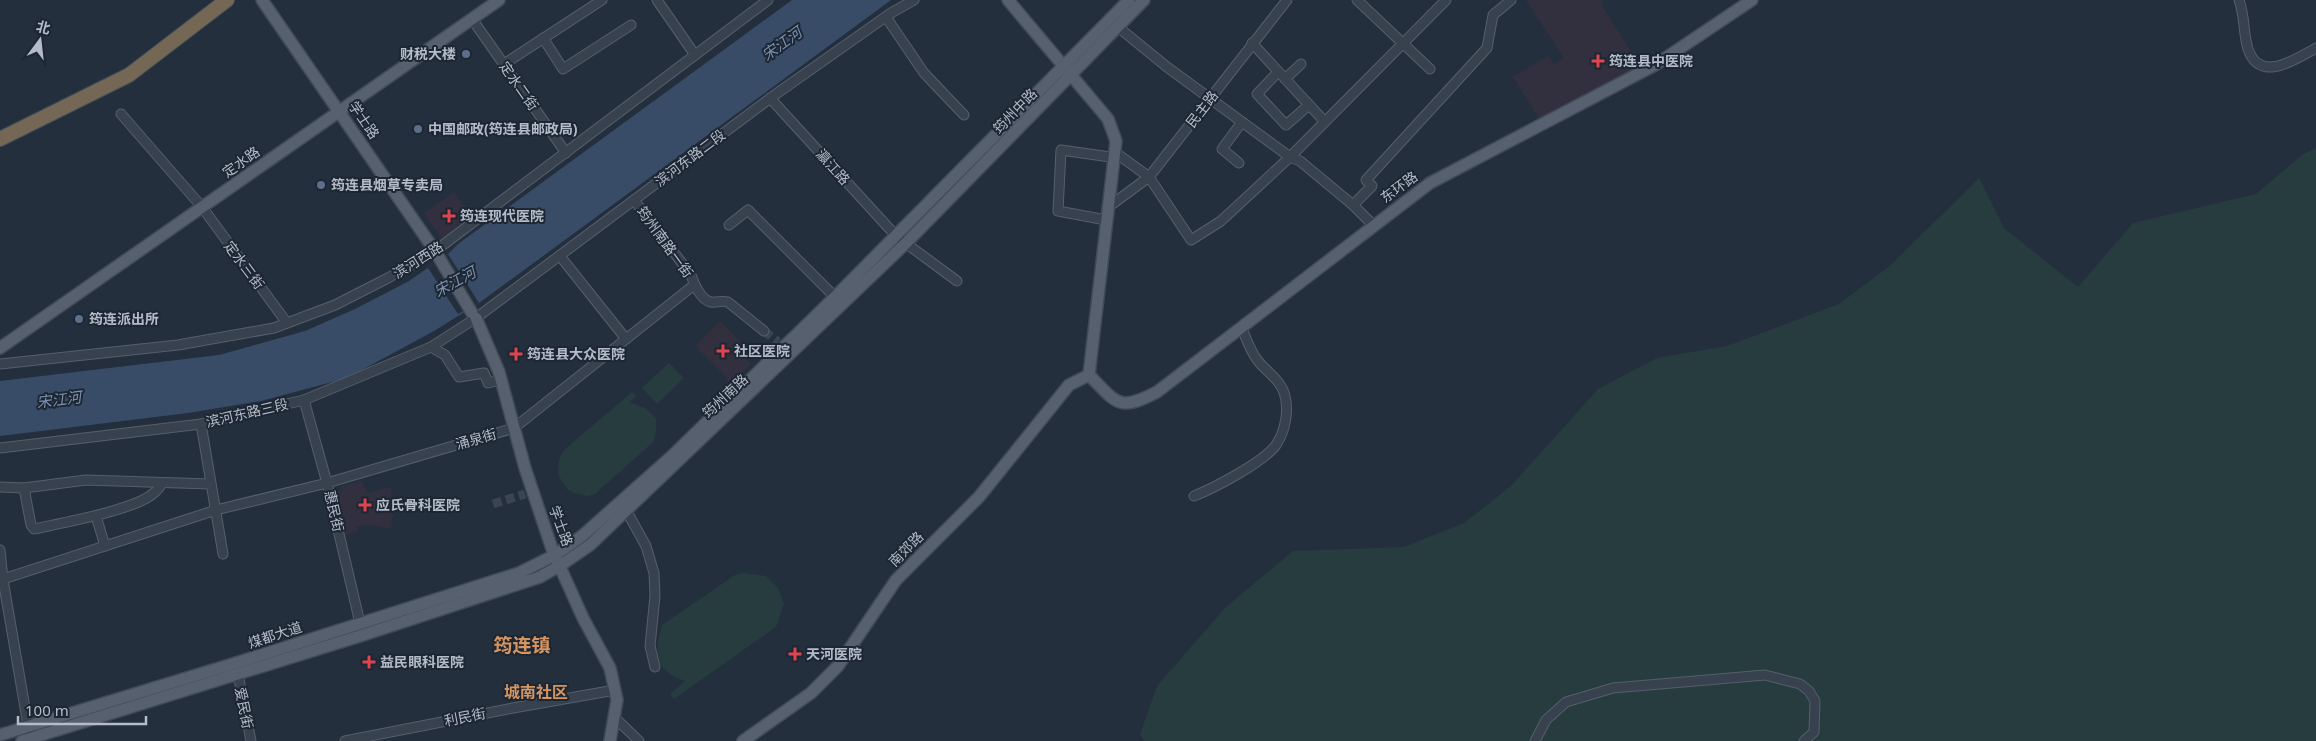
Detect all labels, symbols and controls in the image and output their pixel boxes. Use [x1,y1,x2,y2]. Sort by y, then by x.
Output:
north arrow [15,15,65,65]
text: 北 [34,16,53,38]
water label: 宋江河 [757,20,808,65]
place label: 财税大楼 [400,44,456,63]
marker: 财税大楼 [460,48,472,60]
place label: 筠连县中医院 [1609,51,1693,70]
marker: 筠连县中医院 [1591,54,1605,68]
street label: 定水二街 [496,57,543,114]
street label: 筠州中路 [988,84,1041,137]
street label: 民主路 [1181,86,1222,131]
street label: 学士路 [345,97,384,142]
place label: 中国邮政(筠连县邮政局) [428,119,578,138]
marker: 中国邮政(筠连县邮政局) [412,123,424,135]
street label: 滨河东路二段 [650,125,729,190]
street label: 定水路 [218,142,263,181]
street label: 瀛江路 [812,145,854,189]
street label: 东环路 [1376,167,1421,207]
place label: 筠连县烟草专卖局 [331,175,443,194]
marker: 筠连县烟草专卖局 [315,179,327,191]
street label: 筠州南路一街 [633,202,698,281]
place label: 筠连现代医院 [460,206,544,225]
marker: 筠连现代医院 [442,209,456,223]
street label: 定水三街 [220,237,269,293]
street label: 滨河西路 [389,237,447,282]
water label: 宋江河 [430,260,482,301]
place label: 筠连派出所 [89,309,159,328]
marker: 筠连派出所 [73,313,85,325]
place label: 社区医院 [734,341,790,360]
place label: 筠连县大众医院 [527,344,625,363]
marker: 社区医院 [716,344,730,358]
marker: 筠连县大众医院 [509,347,523,361]
street label: 筠州南路 [698,370,752,422]
water label: 宋江河 [35,386,85,412]
street label: 滨河东路三段 [204,394,290,431]
street label: 涌泉街 [453,424,499,453]
street label: 惠民街 [321,488,348,533]
place label: 应氏骨科医院 [376,495,460,514]
marker: 应氏骨科医院 [358,498,372,512]
street label: 学士路 [545,503,578,549]
street label: 南郊路 [884,527,927,570]
street label: 煤都大道 [245,617,304,652]
district label: 筠连镇 [493,632,551,658]
place label: 天河医院 [806,644,862,663]
marker: 天河医院 [788,647,802,661]
place label: 益民眼科医院 [380,652,464,671]
marker: 益民眼科医院 [362,655,376,669]
district label: 城南社区 [504,681,568,703]
street label: 爱民街 [231,685,258,730]
scale bar [18,694,145,726]
text: 100 m [25,700,69,720]
street label: 利民街 [442,703,487,730]

